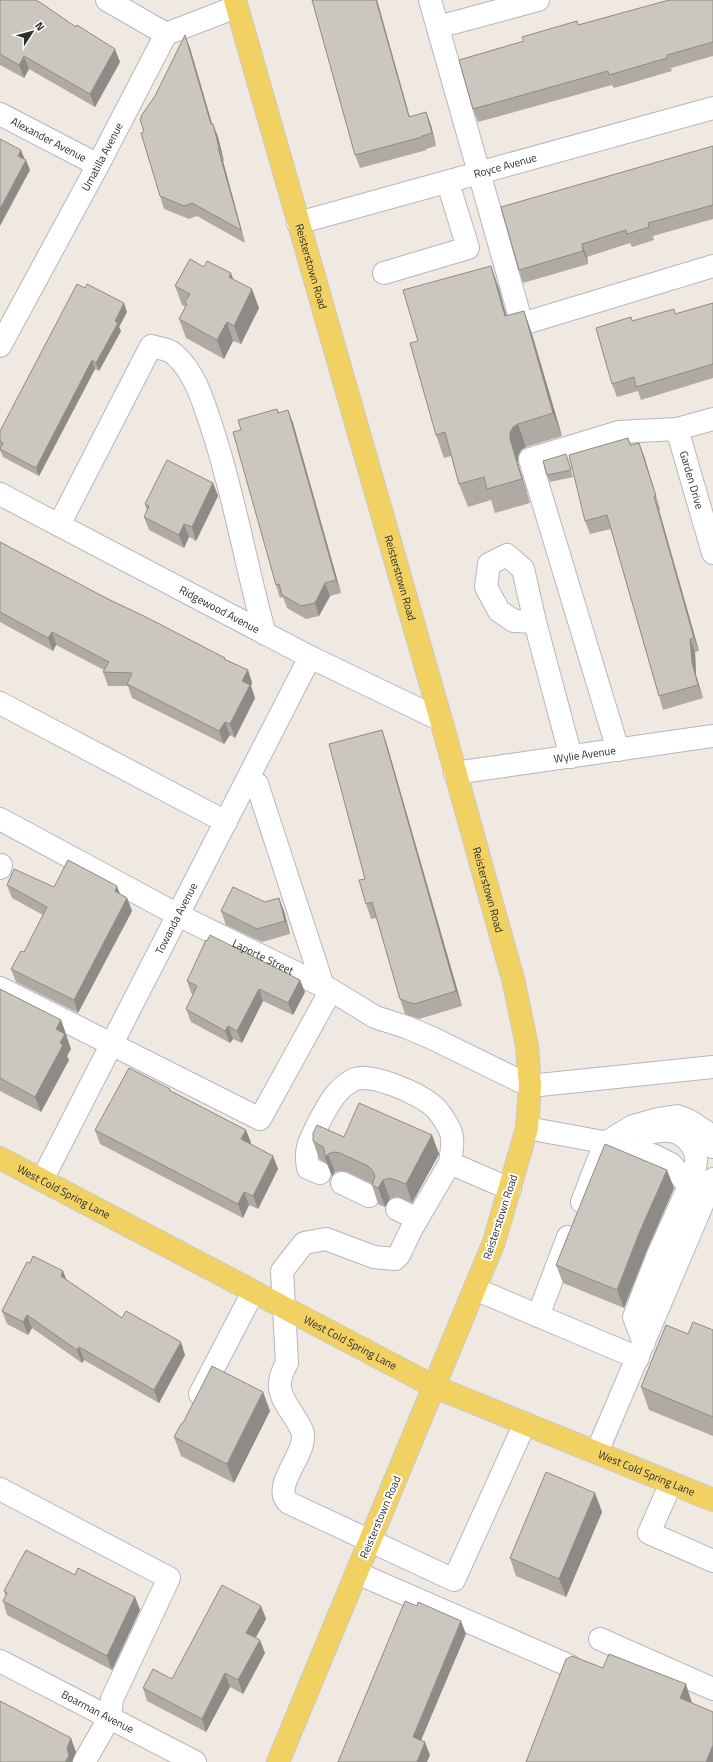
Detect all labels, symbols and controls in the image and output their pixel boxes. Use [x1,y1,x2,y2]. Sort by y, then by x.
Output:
north arrow [12,12,52,52]
text: N [31,18,49,34]
street label: Alexander Avenue [8,113,90,166]
street label: Umatilla Avenue [77,119,127,194]
street label: Royce Avenue [472,149,539,182]
street label: Reisterstown Road [291,222,331,311]
street label: Garden Drive [676,449,708,511]
street label: Reisterstown Road [380,533,420,623]
street label: Ridgewood Avenue [176,582,263,637]
street label: Wylie Avenue [553,742,617,767]
street label: Reisterstown Road [469,845,508,935]
street label: Towanda Avenue [151,879,201,957]
street label: Laporte Street [230,935,297,979]
street label: West Cold Spring Lane [14,1160,114,1223]
street label: Reisterstown Road [479,1172,521,1261]
street label: West Cold Spring Lane [301,1311,400,1374]
street label: West Cold Spring Lane [596,1446,698,1500]
street label: Reisterstown Road [355,1473,405,1561]
street label: Boarman Avenue [59,1686,137,1737]

